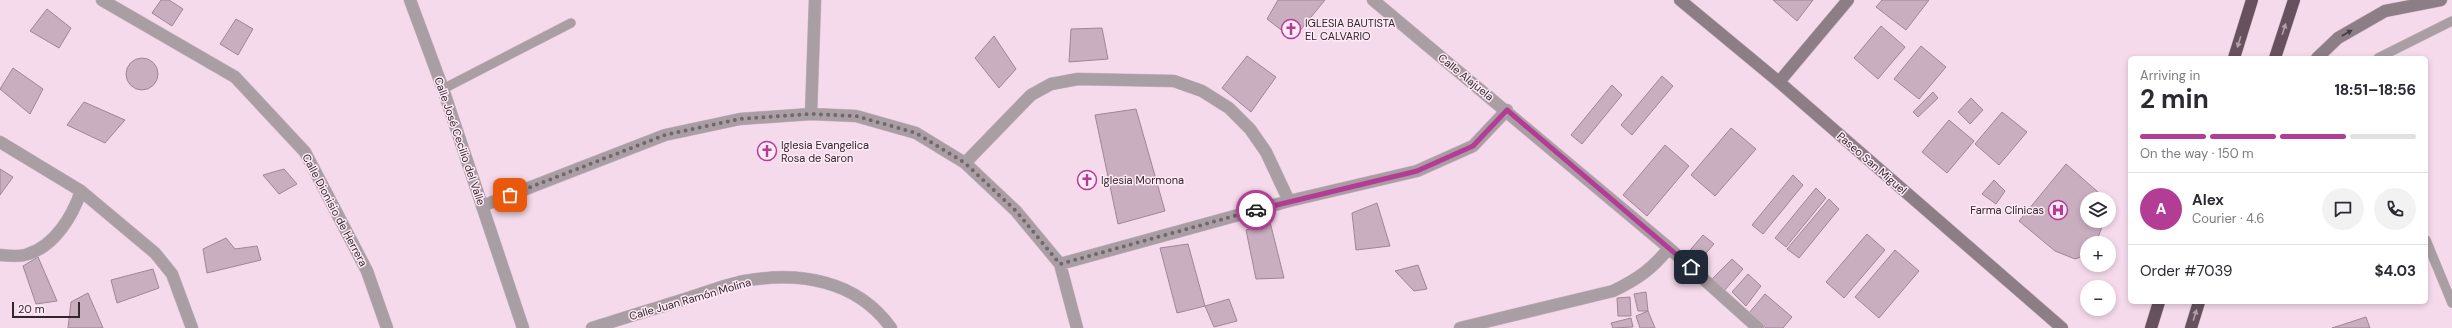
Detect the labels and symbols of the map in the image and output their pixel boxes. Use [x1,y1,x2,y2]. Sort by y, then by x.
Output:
place label: IGLESIA BAUTISTA EL CALVARIO [1305,16,1395,43]
church icon: IGLESIA BAUTISTA EL CALVARIO [1280,18,1302,40]
one-way arrow [2281,23,2287,35]
one-way arrow [2341,29,2353,36]
one-way arrow [2236,37,2242,49]
street label: Calle Alajuela [1435,50,1497,104]
street label: Calle José Cecilio del Valle [431,75,489,207]
street label: Paseo San Miguel [1834,129,1910,197]
place label: Iglesia Evangelica Rosa de Saron [781,138,869,165]
church icon: Iglesia Evangelica Rosa de Saron [756,140,778,162]
street label: Calle Dionisio de Herrera [299,151,371,269]
church icon: Iglesia Mormona [1076,169,1098,191]
place label: Iglesia Mormona [1101,173,1184,187]
pin [493,178,527,212]
courier [1236,190,1276,230]
hospital icon: Farma Clínicas [2047,199,2069,221]
place label: Farma Clínicas [1970,203,2044,217]
pin [1674,250,1708,284]
street label: Calle Juan Ramón Molina [627,275,753,323]
scale bar [12,300,80,319]
one-way arrow [2192,309,2198,321]

